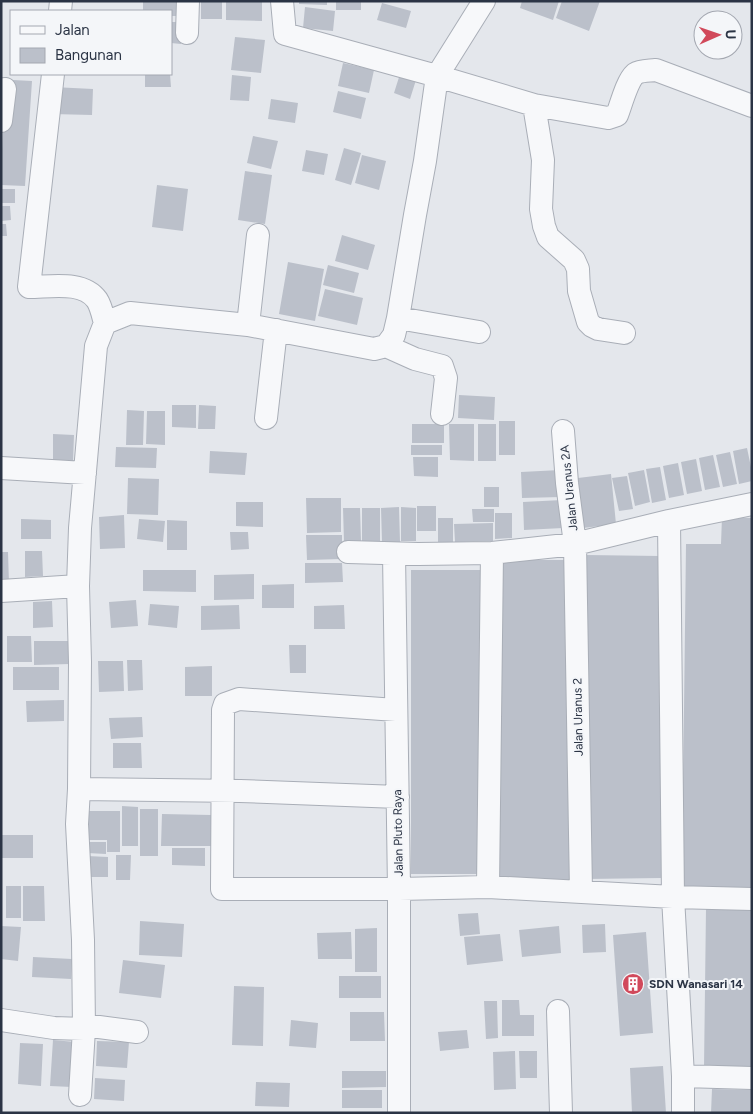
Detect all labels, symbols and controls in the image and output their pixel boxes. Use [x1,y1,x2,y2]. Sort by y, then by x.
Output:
legend [10,10,172,75]
north arrow [693,10,743,60]
text: Jalan [55,21,90,39]
text: U [722,29,739,40]
text: Bangunan [55,46,122,64]
street label: Jalan Uranus 2A [558,444,580,532]
street label: Jalan Uranus 2 [570,678,586,756]
street label: Jalan Pluto Raya [390,789,406,877]
building icon: SDN Wanasari 14 [621,972,645,996]
place label: SDN Wanasari 14 [649,977,743,991]

